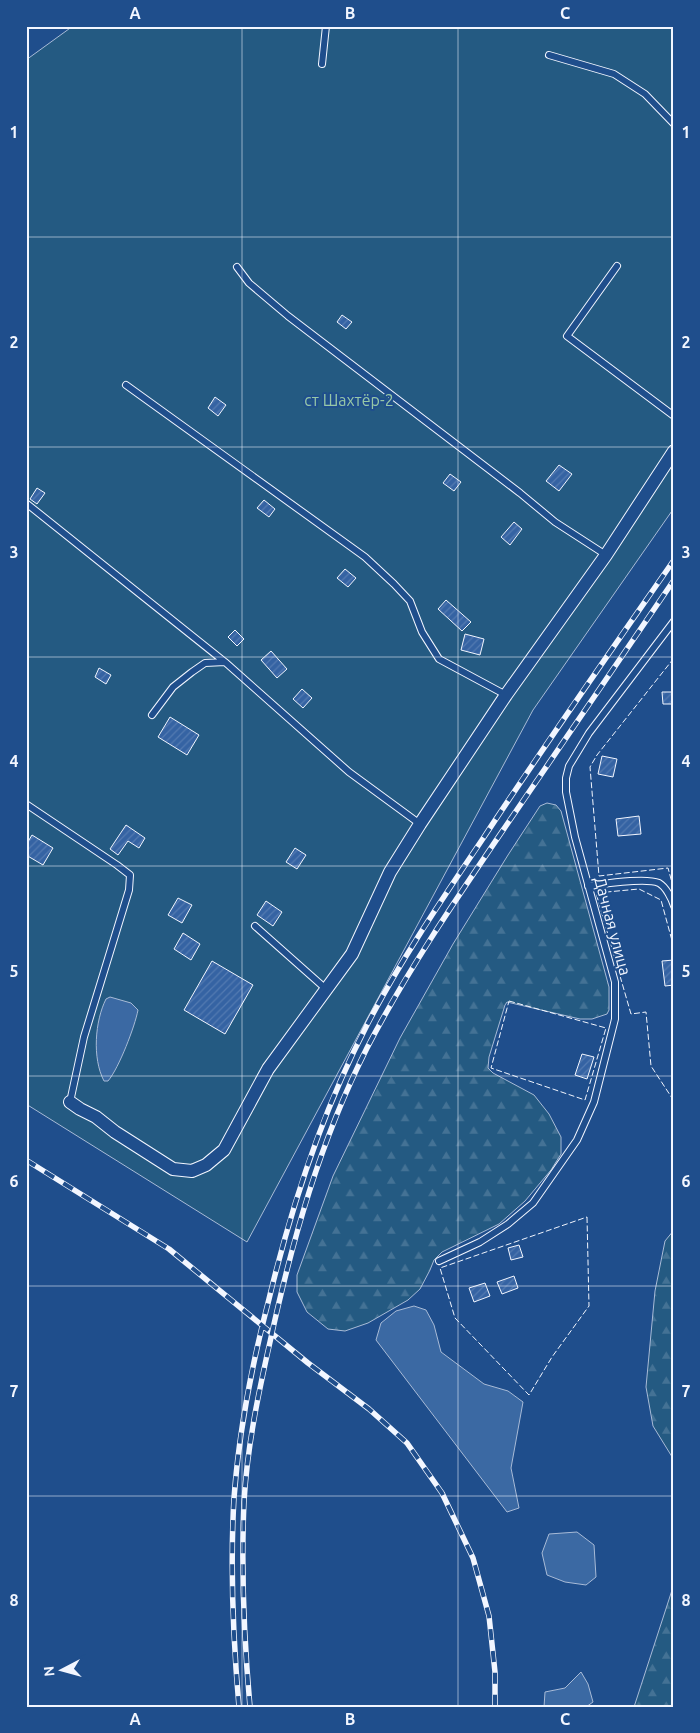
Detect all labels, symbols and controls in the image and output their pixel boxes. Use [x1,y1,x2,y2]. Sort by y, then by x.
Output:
text: A [129,4,141,22]
text: B [345,4,355,22]
text: C [560,4,570,22]
text: 1 [9,123,19,141]
text: 1 [681,123,691,141]
text: 2 [9,333,19,351]
text: 2 [681,333,691,351]
park label: ст Шахтёр-2 [304,391,394,409]
text: 3 [9,543,19,561]
text: 3 [681,543,691,561]
text: 4 [9,752,19,770]
text: 4 [681,752,691,770]
street label: Дачная улица [591,875,635,977]
text: 5 [9,962,19,980]
text: 5 [681,962,691,980]
text: 6 [9,1172,19,1190]
text: 6 [681,1172,691,1190]
text: 7 [9,1382,19,1400]
text: 7 [681,1382,691,1400]
text: 8 [9,1591,19,1609]
text: 8 [681,1591,691,1609]
north arrow [38,1646,88,1696]
text: N [41,1665,58,1677]
text: A [129,1710,141,1728]
text: B [345,1710,355,1728]
text: C [560,1710,570,1728]

